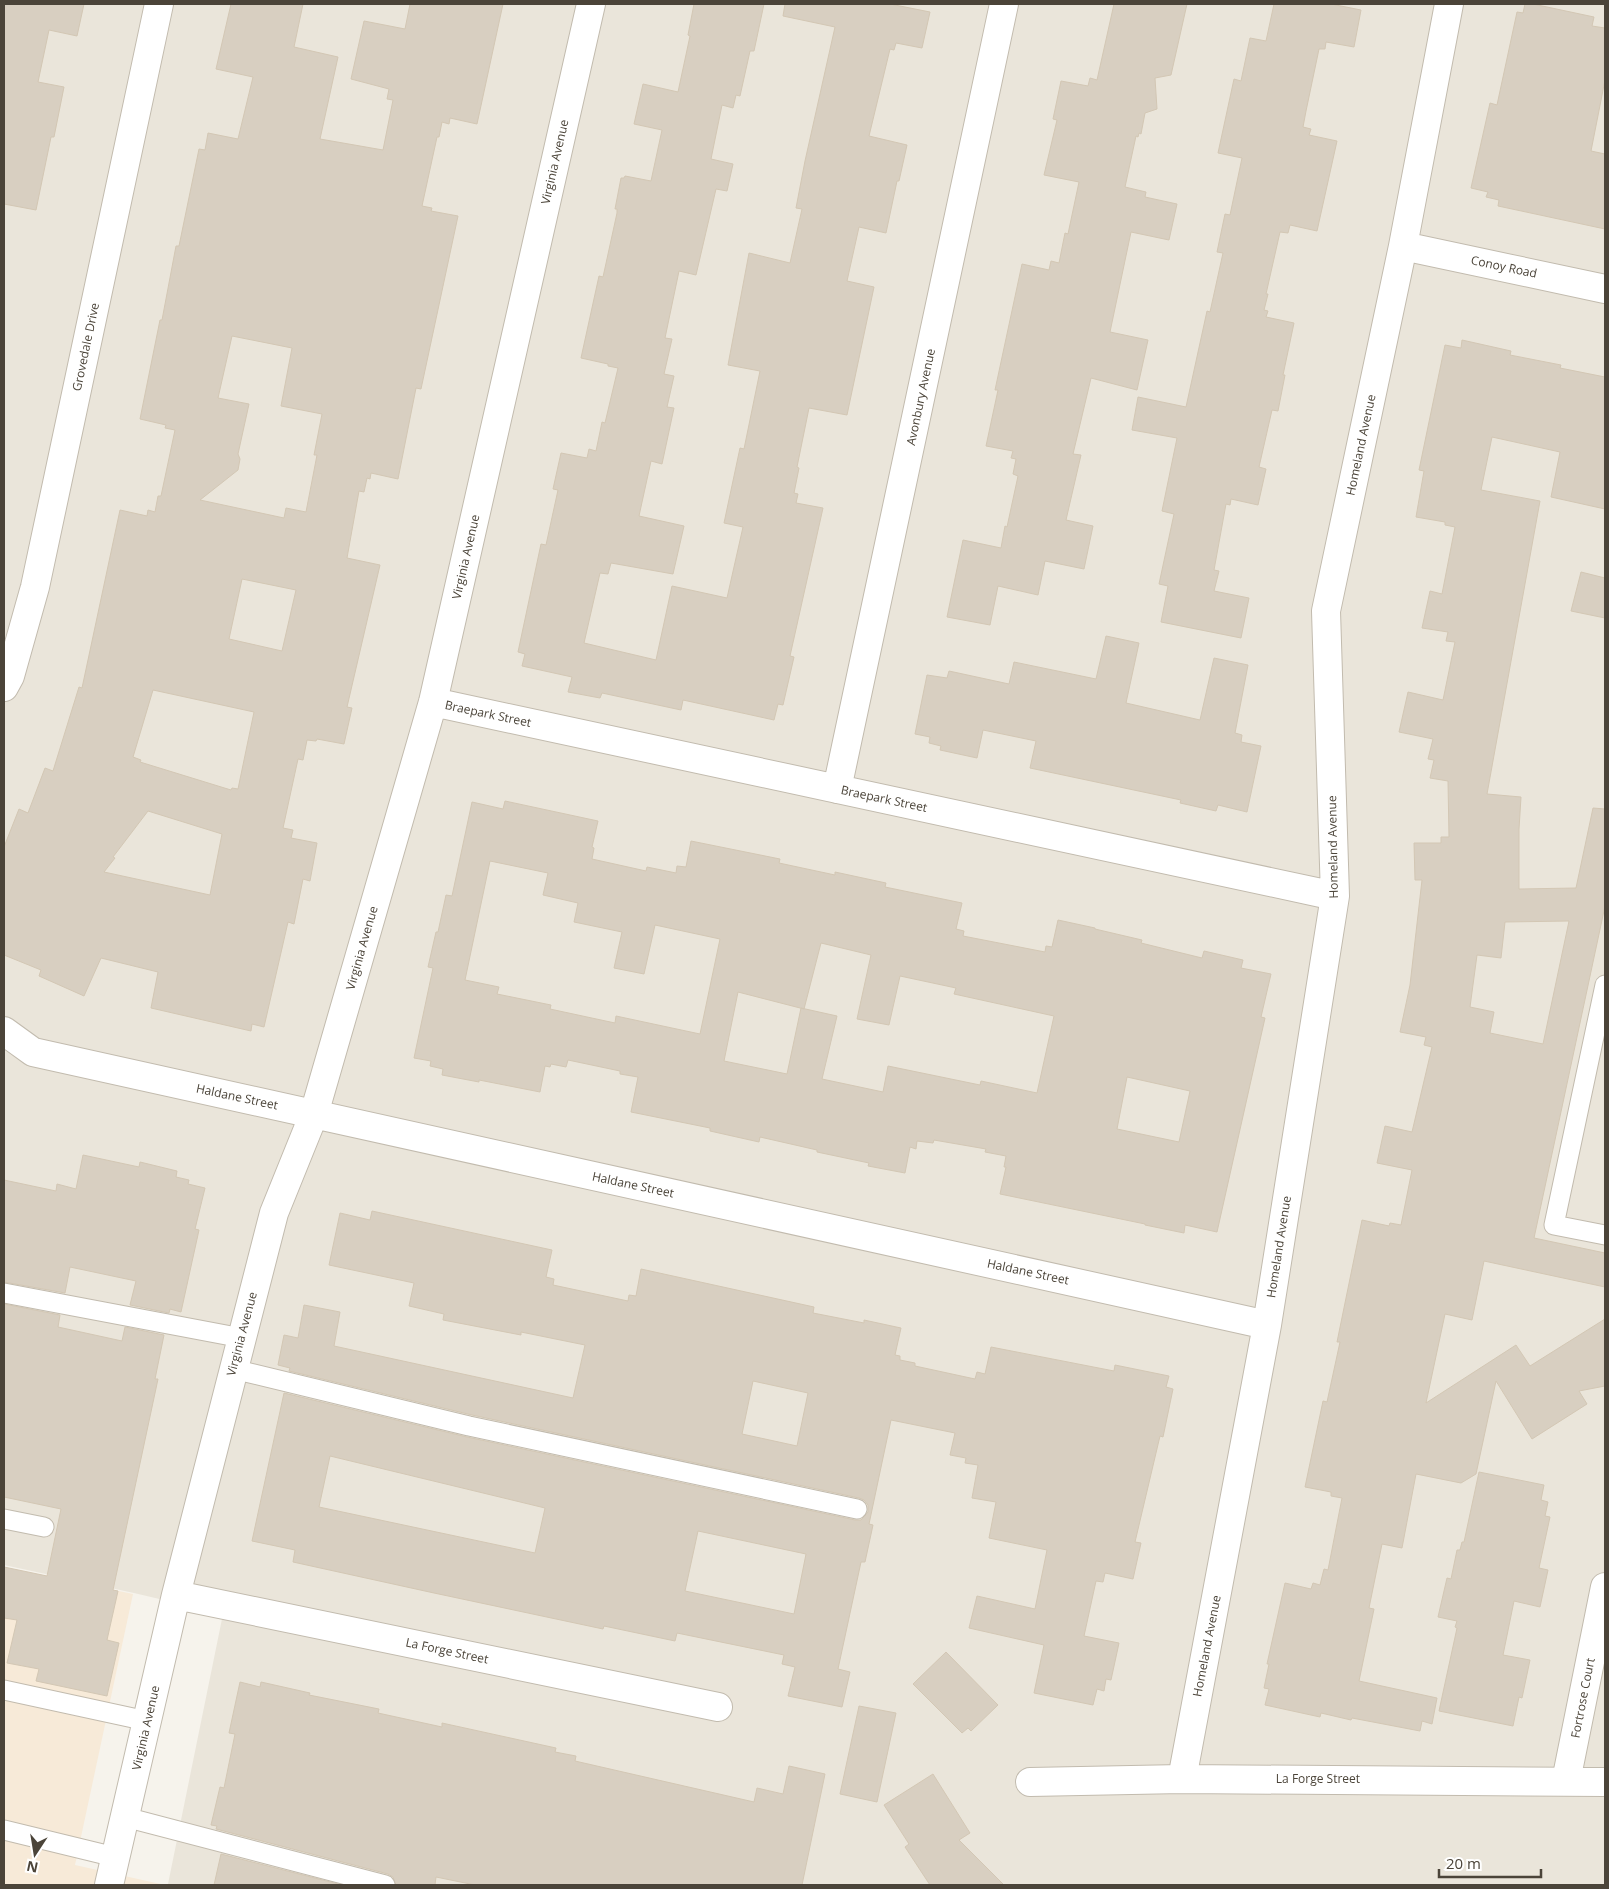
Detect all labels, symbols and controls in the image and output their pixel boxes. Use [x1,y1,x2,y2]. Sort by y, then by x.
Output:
street label: Virginia Avenue [536,118,573,206]
street label: Conoy Road [1470,251,1539,282]
street label: Grovedale Drive [68,301,103,393]
street label: Avonbury Avenue [902,347,939,447]
street label: Homeland Avenue [1341,392,1380,497]
street label: Virginia Avenue [447,513,484,601]
street label: Braepark Street [443,696,533,731]
street label: Braepark Street [839,781,929,816]
street label: Homeland Avenue [1323,795,1342,899]
street label: Virginia Avenue [341,904,382,992]
street label: Haldane Street [195,1080,280,1113]
street label: Haldane Street [591,1168,676,1201]
street label: Homeland Avenue [1262,1194,1295,1299]
street label: Haldane Street [986,1255,1071,1288]
street label: Virginia Avenue [222,1290,261,1378]
street label: Homeland Avenue [1188,1593,1225,1698]
street label: La Forge Street [404,1633,490,1668]
street label: Fortrose Court [1566,1656,1599,1740]
street label: Virginia Avenue [127,1684,164,1772]
street label: La Forge Street [1276,1770,1360,1787]
north arrow [10,1829,60,1879]
scale bar [1439,1846,1542,1878]
text: 20 m [1446,1853,1481,1873]
text: N [25,1857,40,1878]

